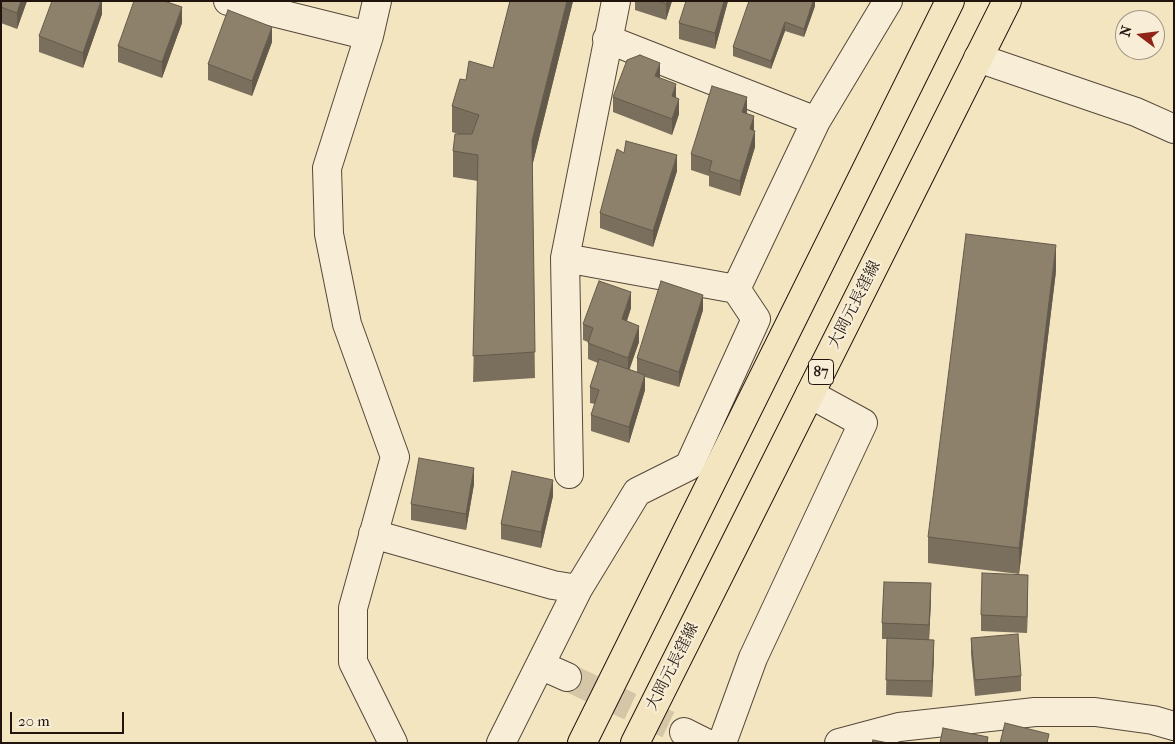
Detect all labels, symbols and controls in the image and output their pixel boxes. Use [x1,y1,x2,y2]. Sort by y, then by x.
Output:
north arrow [1115,10,1165,60]
text: N [1116,24,1136,39]
street label: 大岡元長窪線 [825,258,885,352]
road number: 87 [808,360,834,384]
street label: 大岡元長窪線 [643,620,703,714]
scale bar [12,702,126,734]
text: 20 m [18,712,50,730]

